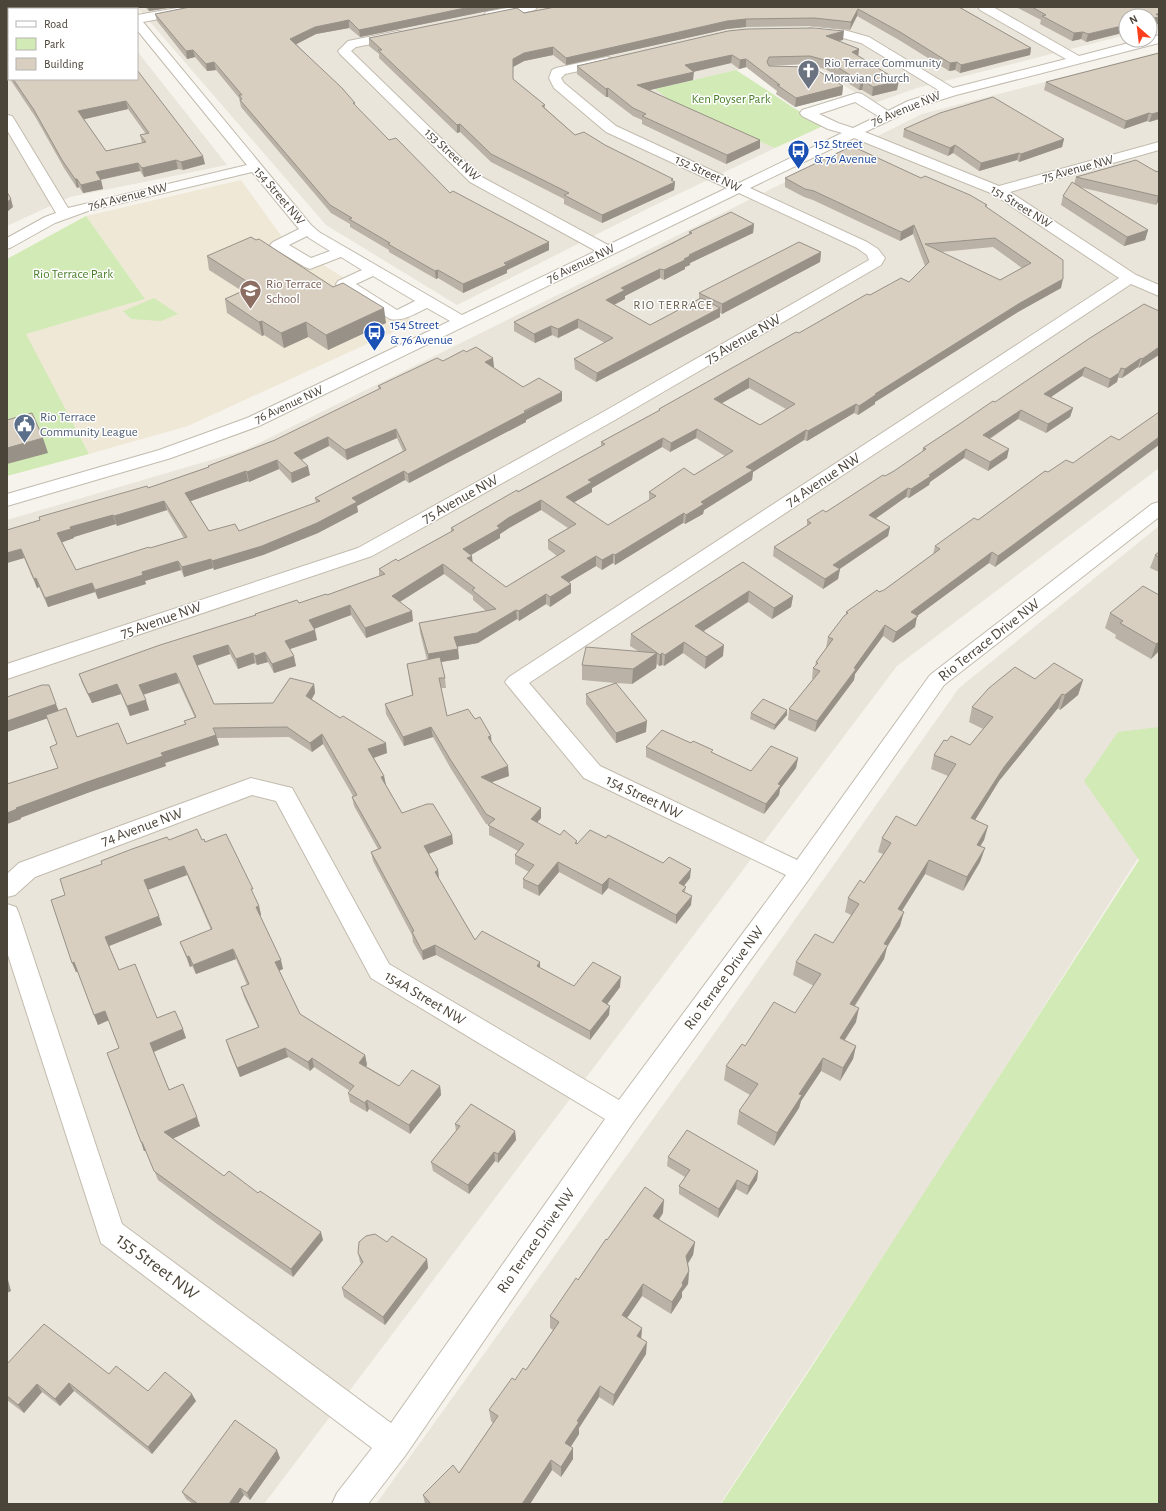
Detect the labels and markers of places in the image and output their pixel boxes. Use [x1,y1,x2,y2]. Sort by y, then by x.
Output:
church icon: Rio Terrace Community Moravian Church [796,57,822,90]
place label: Rio Terrace Community Moravian Church [824,57,942,85]
bus stop icon: 152 Street & 76 Avenue [786,138,812,171]
place label: 152 Street & 76 Avenue [814,138,877,166]
school or university icon: Rio Terrace School [238,278,264,311]
place label: Rio Terrace School [266,278,322,306]
bus stop icon: 154 Street & 76 Avenue [361,319,387,352]
place label: 154 Street & 76 Avenue [390,319,453,347]
public building icon: Rio Terrace Community League [12,411,38,444]
place label: Rio Terrace Community League [40,411,138,439]

